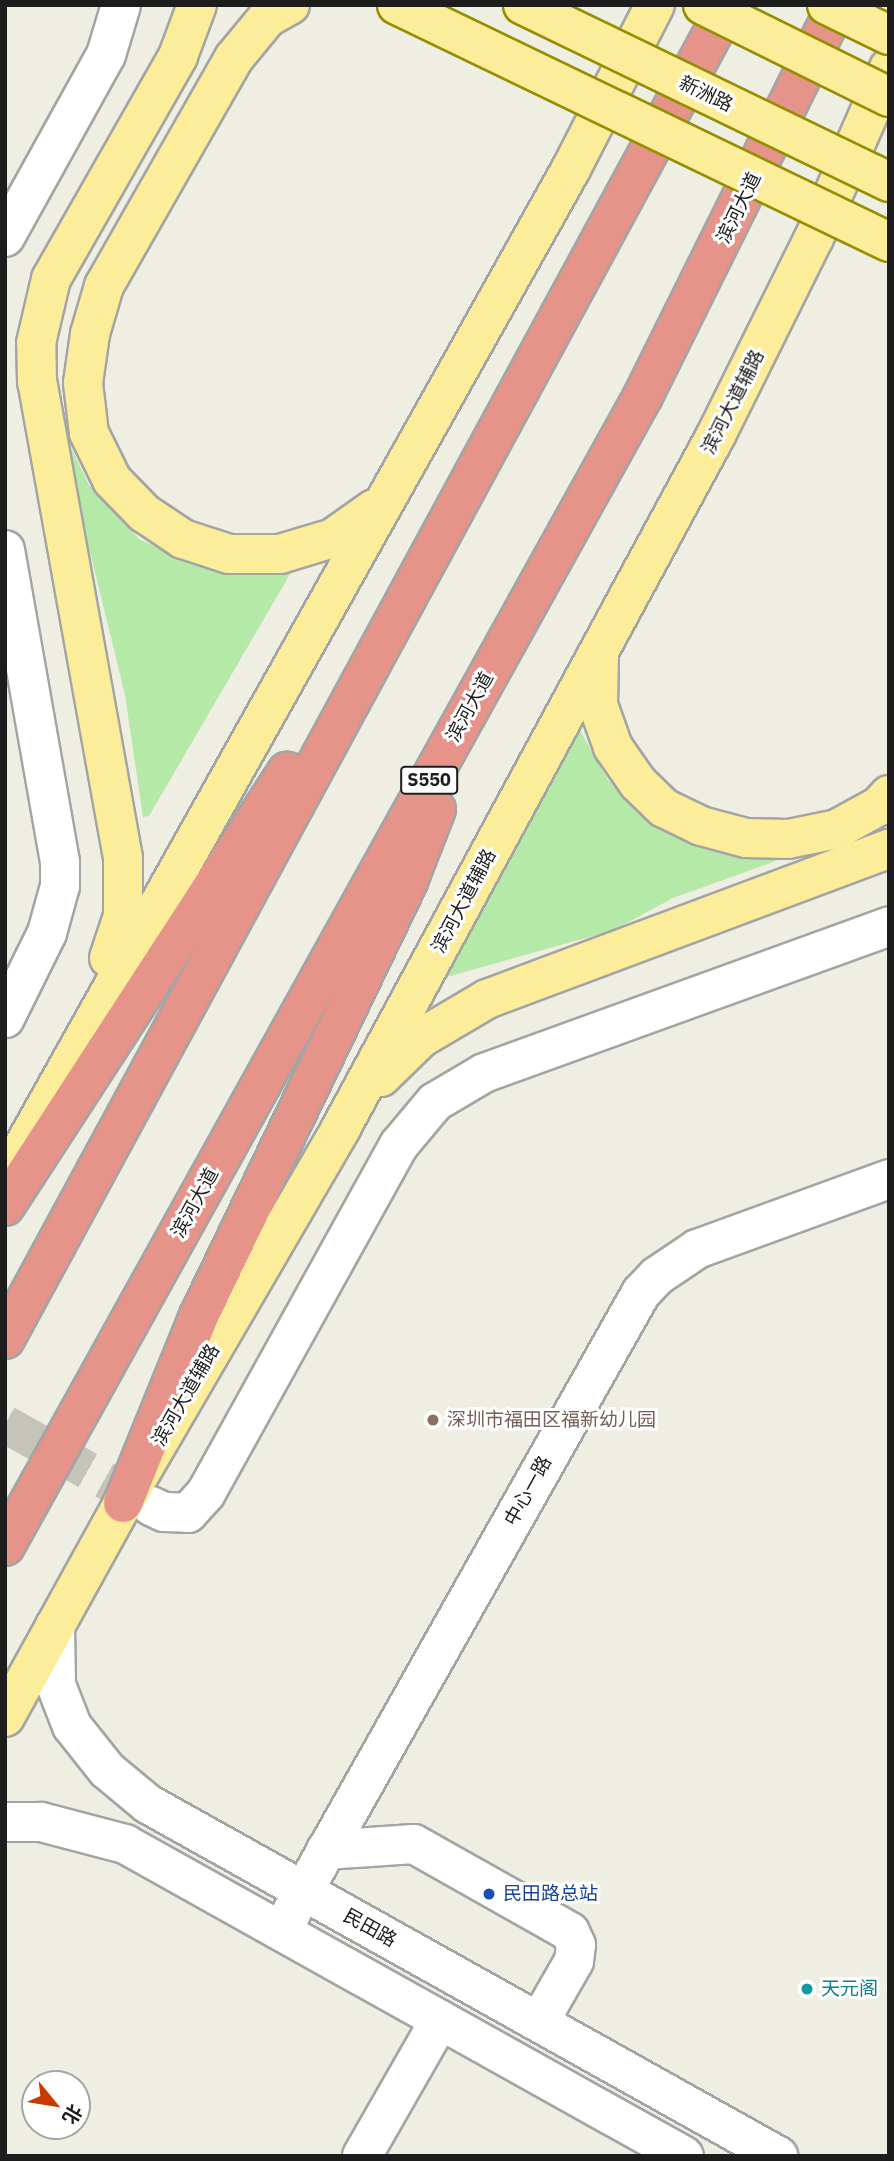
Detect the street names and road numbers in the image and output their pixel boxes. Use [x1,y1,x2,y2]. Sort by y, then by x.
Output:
street label: 新洲路 [675,71,737,117]
street label: 滨河大道 [712,169,766,247]
street label: 滨河大道辅路 [697,346,769,458]
street label: 滨河大道 [442,668,498,746]
road number: S550 [399,766,459,794]
street label: 滨河大道辅路 [427,845,501,957]
street label: 滨河大道 [167,1164,223,1242]
street label: 滨河大道辅路 [148,1340,224,1450]
street label: 中心一路 [500,1452,556,1530]
street label: 民田路 [340,1904,400,1952]

